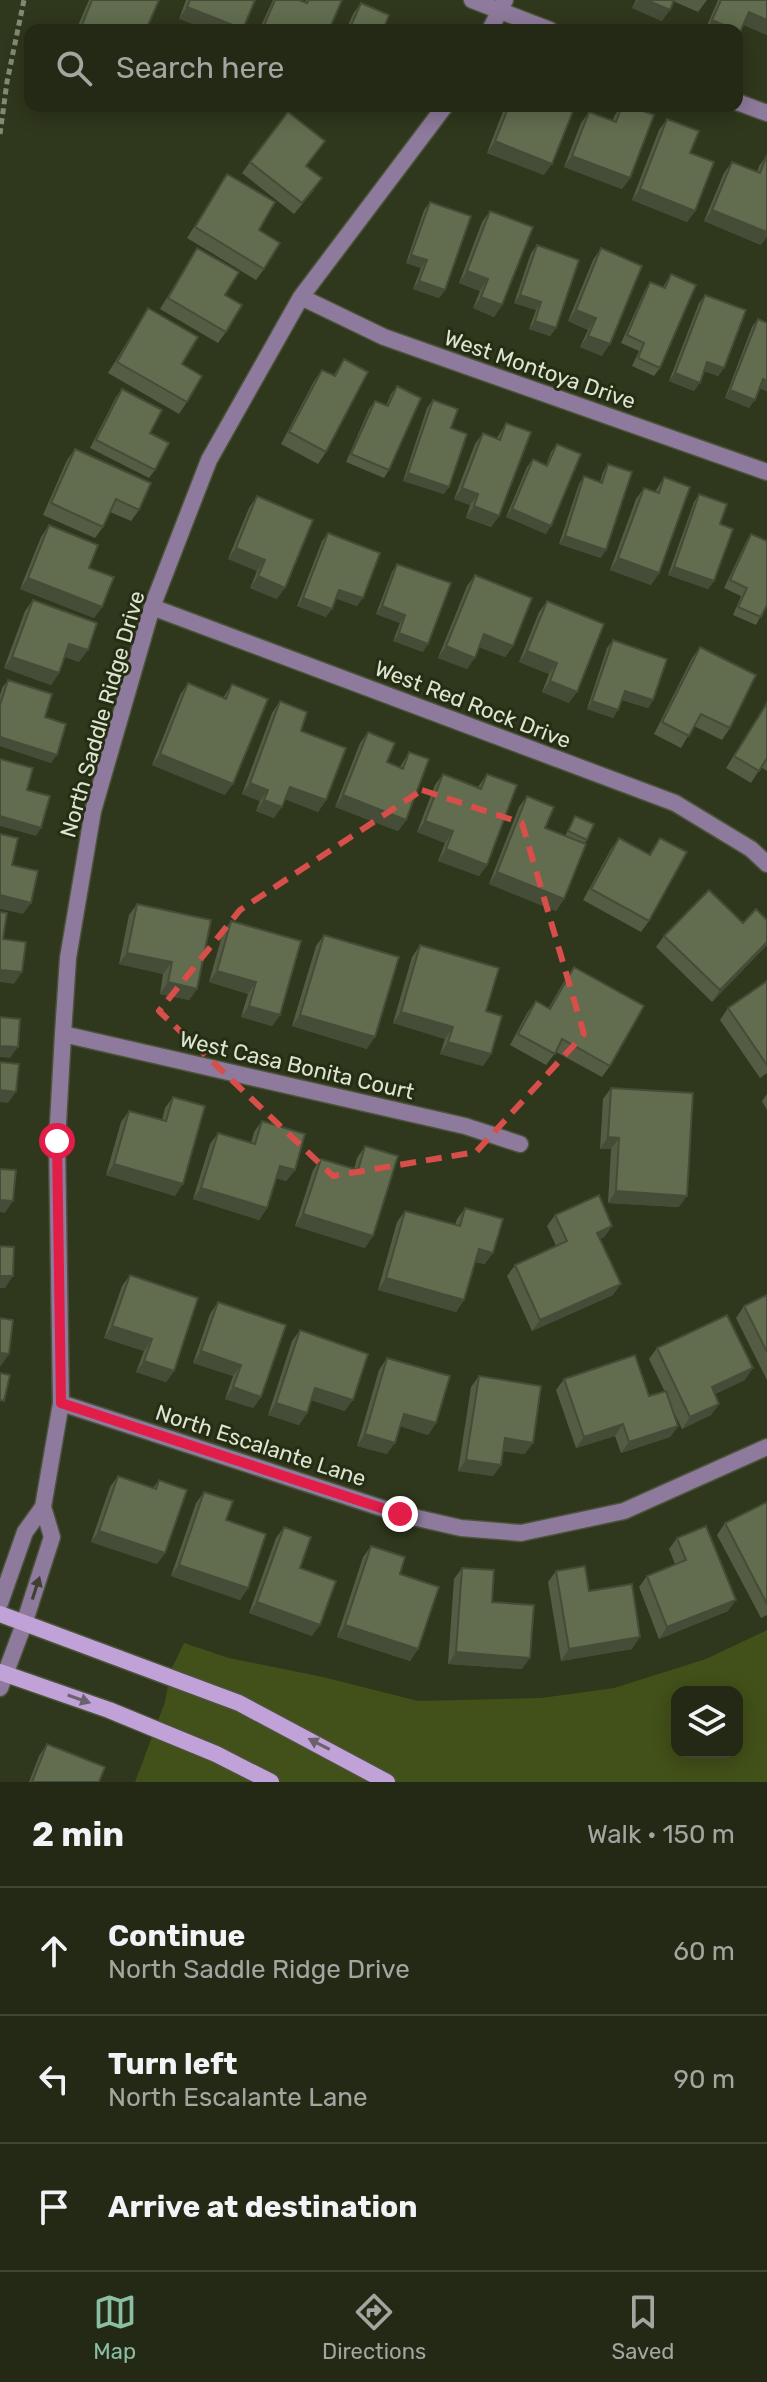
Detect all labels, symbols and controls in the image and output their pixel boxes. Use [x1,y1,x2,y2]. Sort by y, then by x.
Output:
search box [24,24,743,112]
icon: search [52,46,96,90]
text: Search here [116,50,284,86]
street label: West Montoya Drive [440,324,639,415]
street label: North Saddle Ridge Drive [54,588,151,841]
street label: West Red Rock Drive [371,655,575,754]
street label: West Casa Bonita Court [177,1025,417,1106]
route start [39,1123,75,1159]
street label: North Escalante Lane [152,1399,369,1492]
route end [382,1496,418,1532]
one-way arrow [30,1576,43,1600]
map controls [671,1686,743,1758]
button: layers [671,1686,743,1758]
one-way arrow [67,1694,91,1706]
one-way arrow [307,1738,330,1751]
text: 2 min [32,1814,124,1855]
text: Walk · 150 m [587,1819,735,1850]
text: Continue [108,1918,245,1954]
icon: ahead [32,1929,76,1973]
text: 60 m [673,1936,735,1967]
text: North Saddle Ridge Drive [108,1954,410,1985]
text: Turn left [108,2046,238,2082]
icon: left [32,2057,76,2101]
text: 90 m [674,2064,735,2095]
text: North Escalante Lane [108,2082,368,2113]
icon: arrive [32,2185,76,2229]
text: Arrive at destination [108,2189,418,2225]
tab: Map [93,2290,137,2365]
tab: Directions [322,2290,426,2365]
tab: Saved [612,2290,674,2365]

